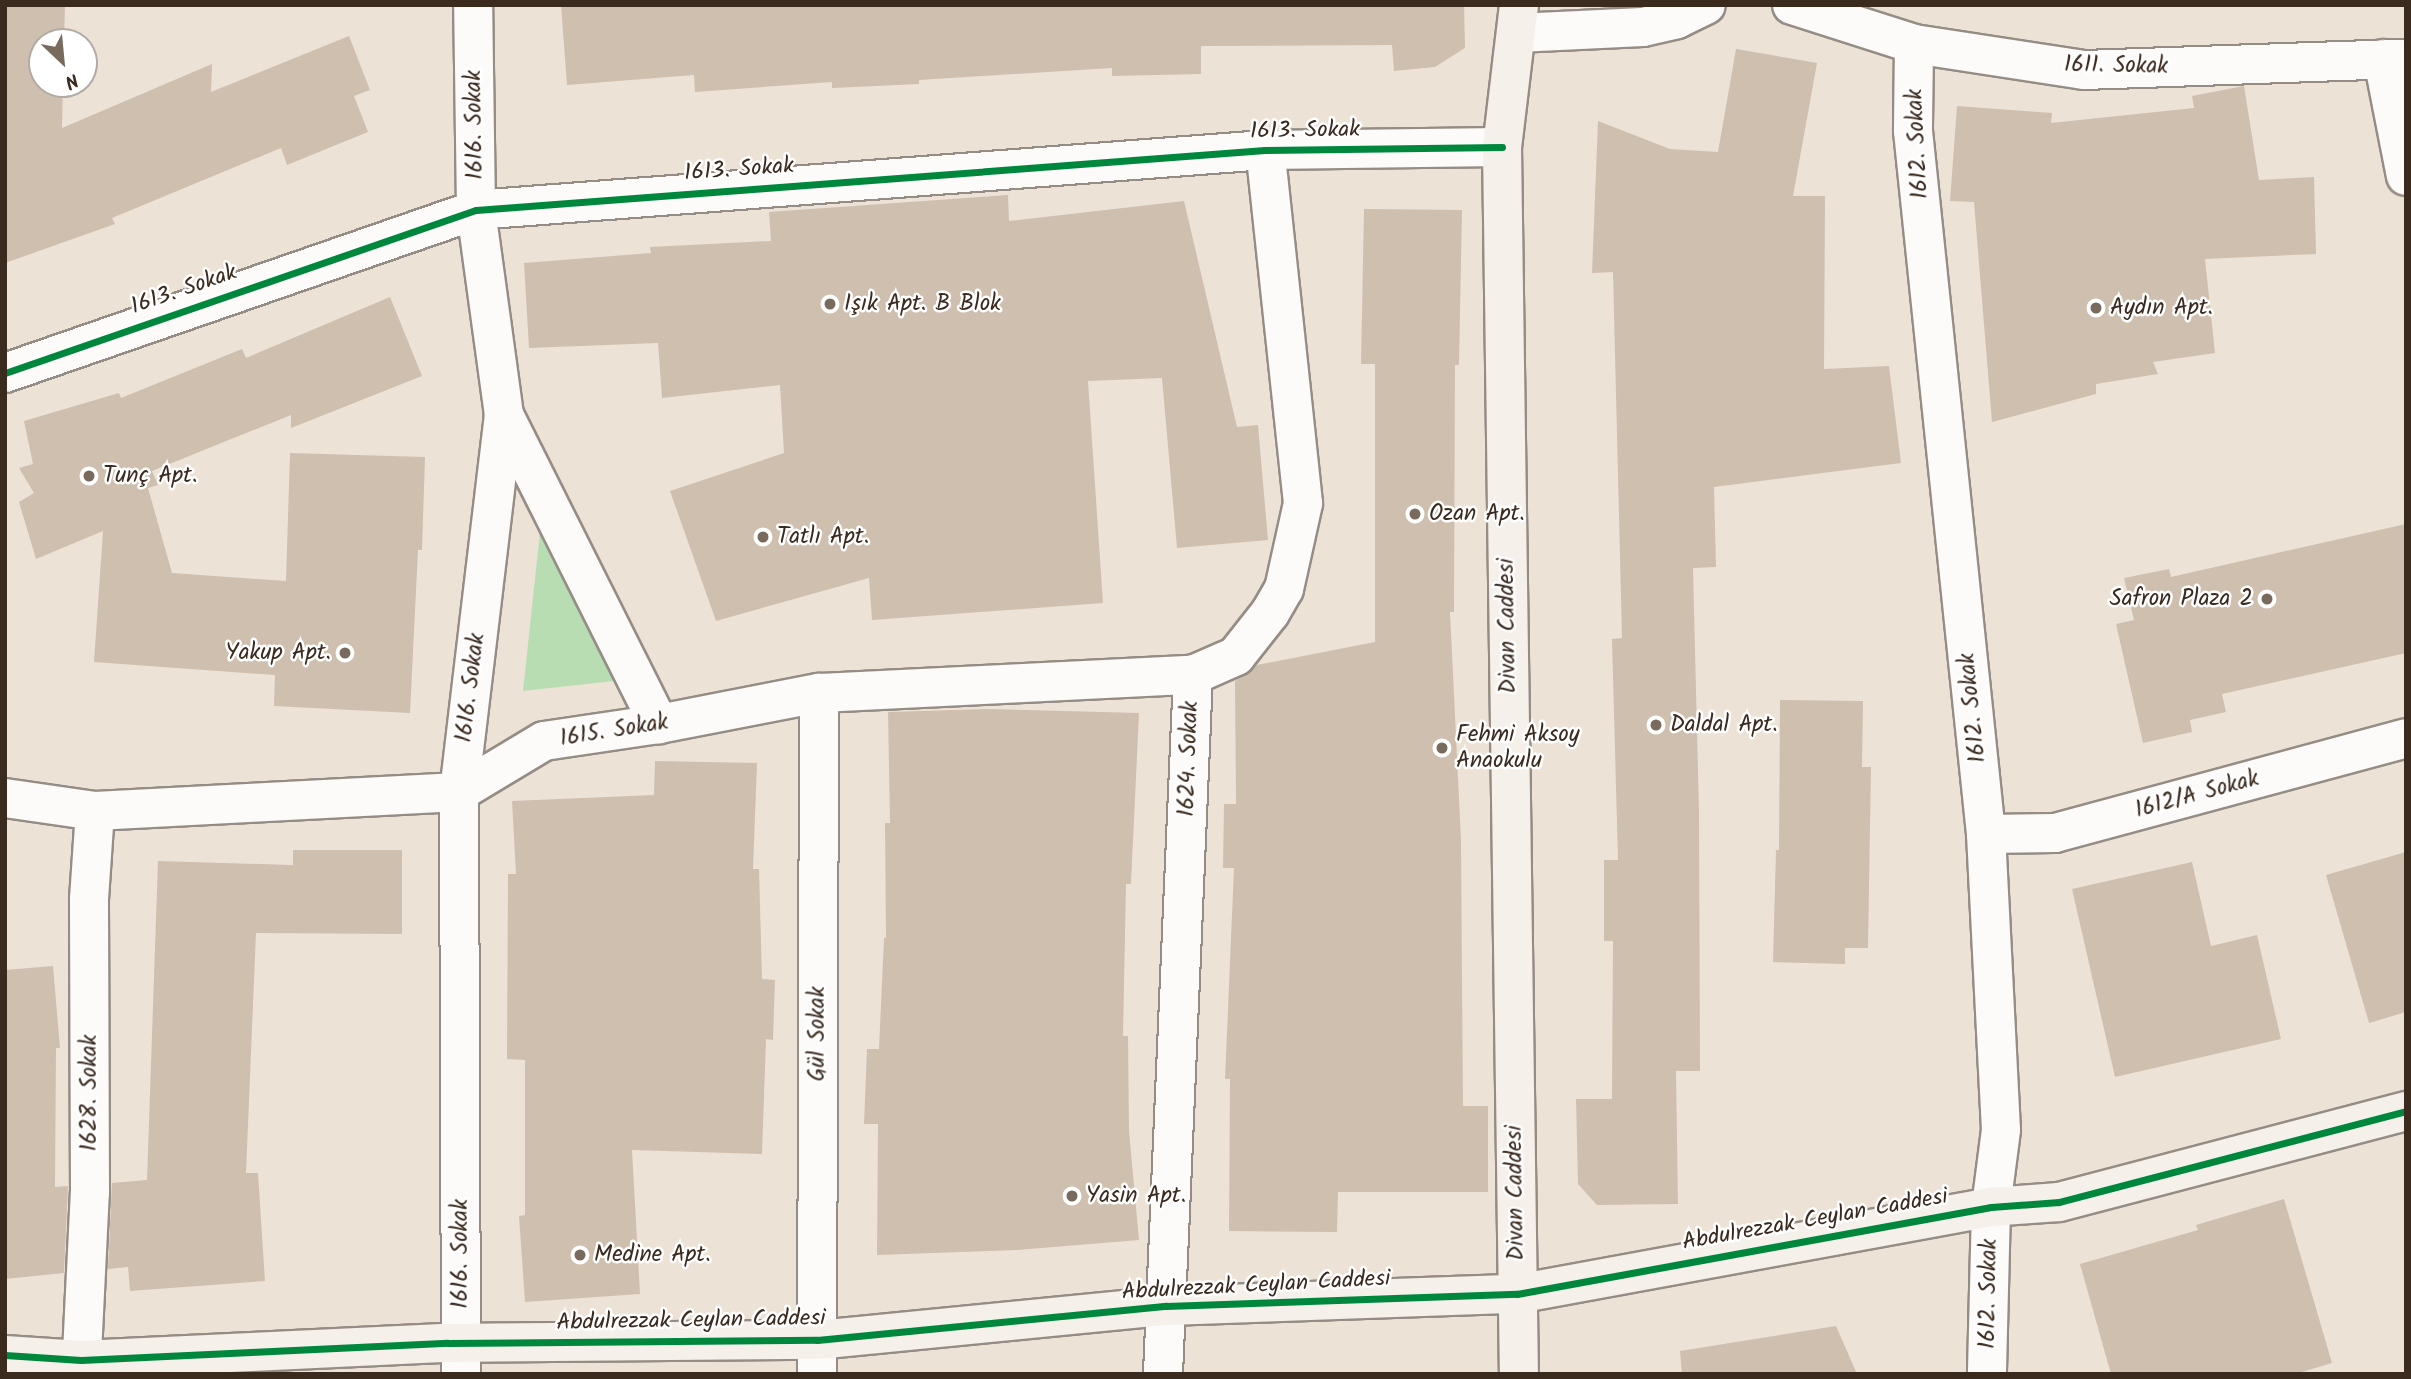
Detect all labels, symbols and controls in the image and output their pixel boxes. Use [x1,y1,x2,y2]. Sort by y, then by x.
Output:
north arrow [28,28,98,98]
street label: 1611. Sokak [2064,51,2168,81]
text: N [59,64,83,96]
street label: 1616. Sokak [460,70,490,180]
street label: 1612. Sokak [1901,88,1935,200]
street label: 1613. Sokak [1250,116,1360,146]
street label: 1613. Sokak [683,152,795,188]
street label: 1613. Sokak [127,259,241,321]
place label: Işık Apt. B Blok [844,290,1001,318]
place label: Aydın Apt. [2110,294,2213,322]
marker: Işık Apt. B Blok [822,296,838,312]
marker: Aydın Apt. [2088,300,2104,316]
place label: Tunç Apt. [103,462,197,490]
marker: Tunç Apt. [81,468,97,484]
place label: Ozan Apt. [1429,500,1525,528]
marker: Ozan Apt. [1407,506,1423,522]
place label: Tatlı Apt. [777,523,869,551]
marker: Tatlı Apt. [755,529,771,545]
street label: Divan Caddesi [1493,558,1523,694]
place label: Safron Plaza 2 [2109,585,2253,613]
marker: Safron Plaza 2 [2259,591,2275,607]
street label: 1616. Sokak [451,632,491,744]
place label: Yakup Apt. [226,639,331,667]
marker: Yakup Apt. [337,645,353,661]
street label: 1612. Sokak [1954,652,1992,764]
street label: 1624. Sokak [1173,701,1205,817]
street label: 1615. Sokak [558,709,670,753]
place label: Daldal Apt. [1670,711,1778,739]
marker: Daldal Apt. [1648,717,1664,733]
place label: Fehmi Aksoy Anaokulu [1456,721,1579,775]
marker: Fehmi Aksoy Anaokulu [1434,740,1450,756]
street label: 1612/A Sokak [2132,765,2262,825]
street label: Gül Sokak [804,987,832,1081]
street label: 1628. Sokak [76,1035,104,1151]
street label: Divan Caddesi [1501,1125,1531,1261]
place label: Yasin Apt. [1086,1182,1186,1210]
street label: Abdulrezzak Ceylan Caddesi [1680,1183,1950,1257]
marker: Yasin Apt. [1064,1188,1080,1204]
street label: 1616. Sokak [447,1199,475,1309]
street label: 1612. Sokak [1974,1239,2004,1349]
place label: Medine Apt. [594,1241,711,1269]
marker: Medine Apt. [572,1247,588,1263]
street label: Abdulrezzak Ceylan Caddesi [1121,1265,1391,1307]
street label: Abdulrezzak Ceylan Caddesi [556,1305,826,1337]

